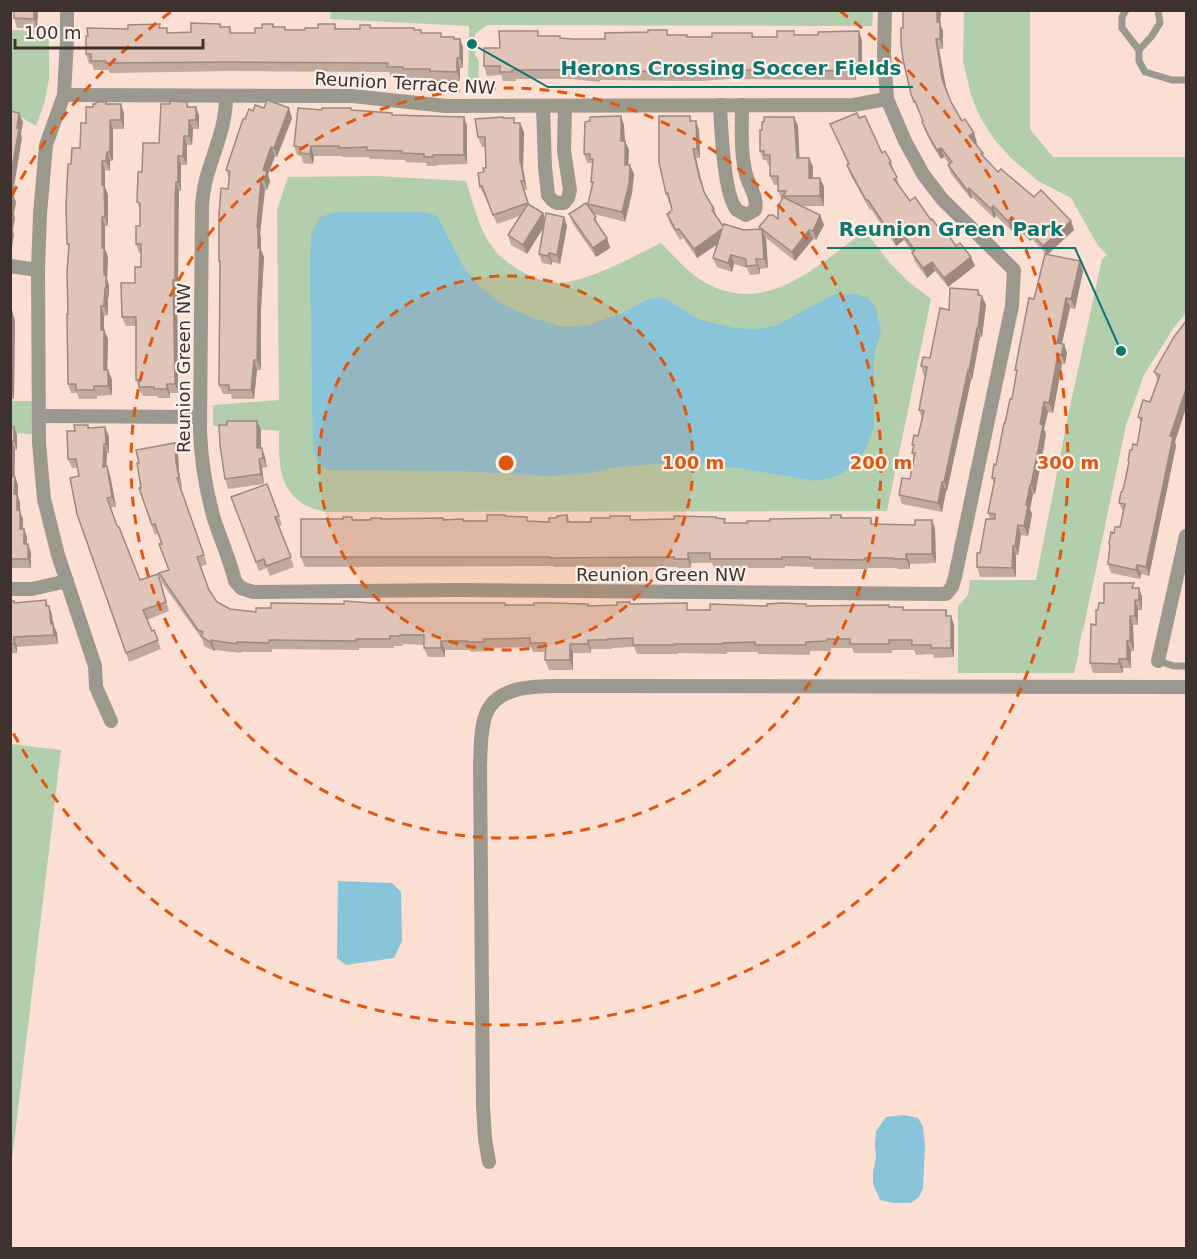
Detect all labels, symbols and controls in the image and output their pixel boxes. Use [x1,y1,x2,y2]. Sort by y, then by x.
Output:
scale bar [15,12,202,50]
text: 100 m [24,22,82,43]
callout: Herons Crossing Soccer Fields [548,49,913,87]
text: Herons Crossing Soccer Fields [561,56,901,80]
street label: Reunion Terrace NW [314,68,496,98]
callout: Reunion Green Park [827,210,1075,248]
text: Reunion Green Park [839,217,1064,241]
street label: Reunion Green NW [173,283,194,453]
text: 100 m [662,452,724,473]
text: 200 m [850,452,912,473]
text: 300 m [1037,452,1099,473]
centre of rings [496,453,516,473]
street label: Reunion Green NW [576,564,746,585]

